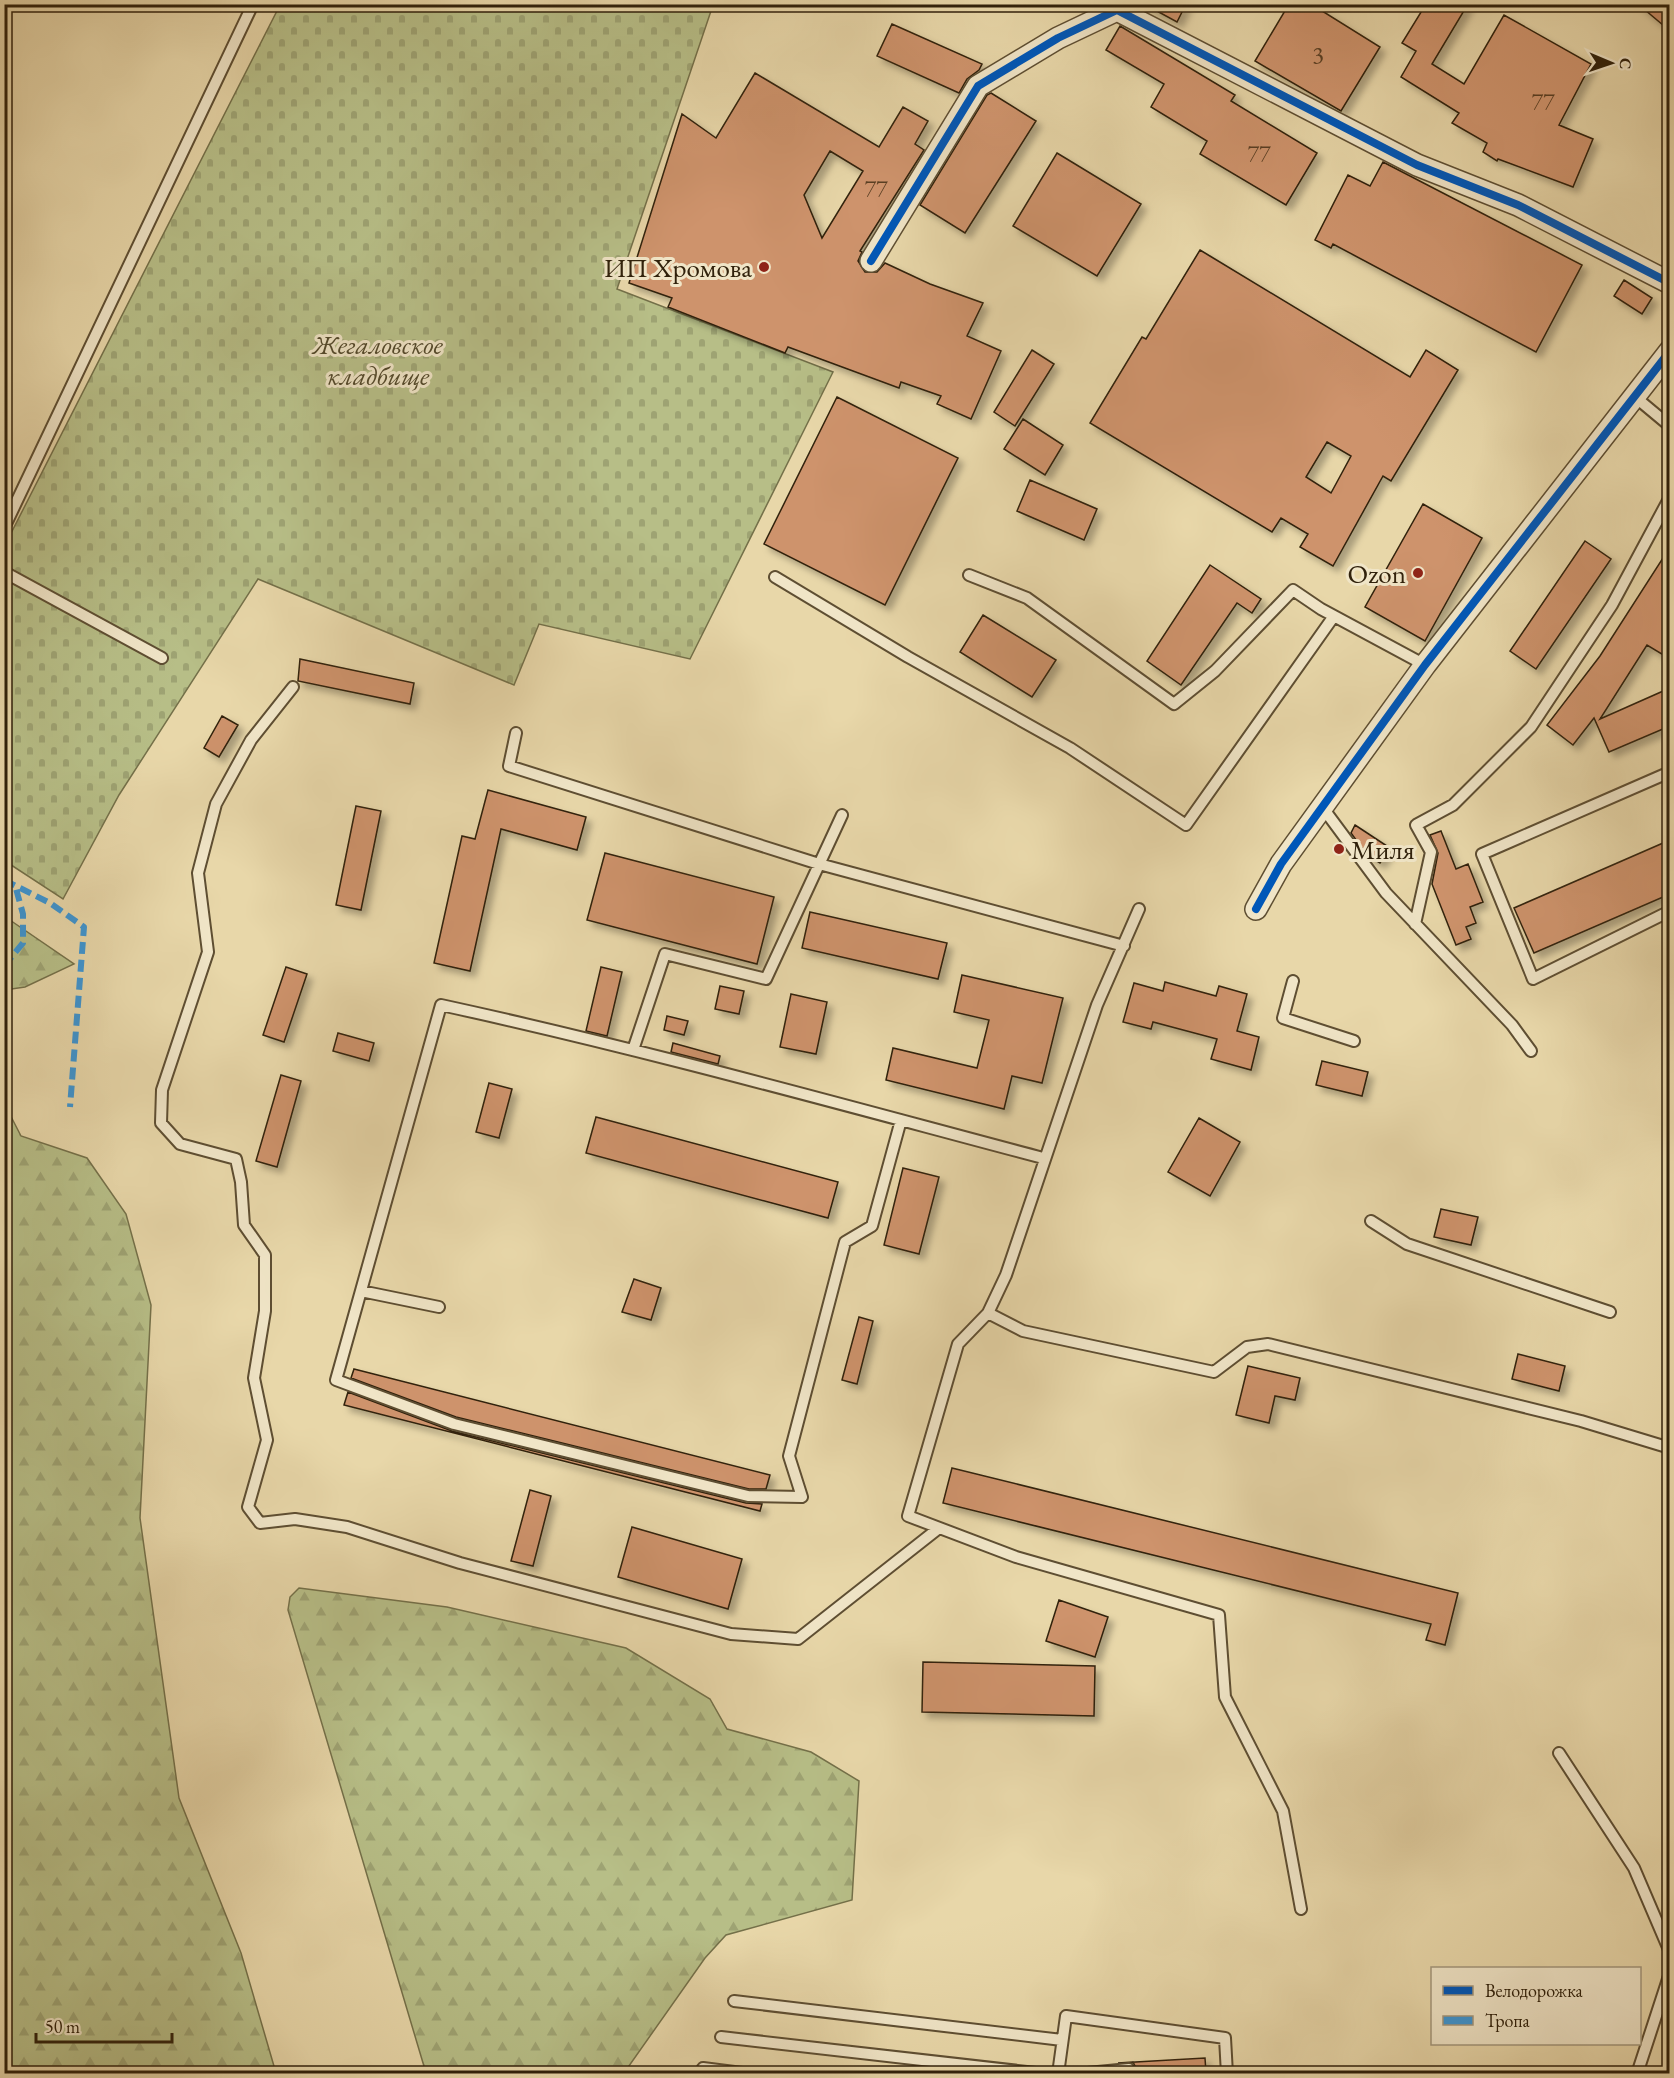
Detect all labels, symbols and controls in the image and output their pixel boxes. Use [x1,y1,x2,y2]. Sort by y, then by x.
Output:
north arrow [1581,33,1641,93]
house number: 3 [1312,39,1324,70]
text: С [1615,57,1636,70]
house number: 77 [1531,86,1555,117]
house number: 77 [1247,138,1271,169]
house number: 77 [864,173,888,204]
place label: ИП Хромова [604,250,752,285]
marker: ИП Хромова [757,260,771,274]
park label: Жегаловское кладбище [311,327,444,393]
place label: Ozon [1348,556,1406,591]
marker: Ozon [1411,566,1425,580]
place label: Миля [1351,832,1415,867]
marker: Миля [1332,842,1346,856]
legend [1431,1967,1641,2045]
text: Велодорожка [1485,1979,1584,2002]
scale bar [36,2006,172,2044]
text: Тропа [1485,2009,1531,2032]
text: 50 m [45,2015,80,2038]

